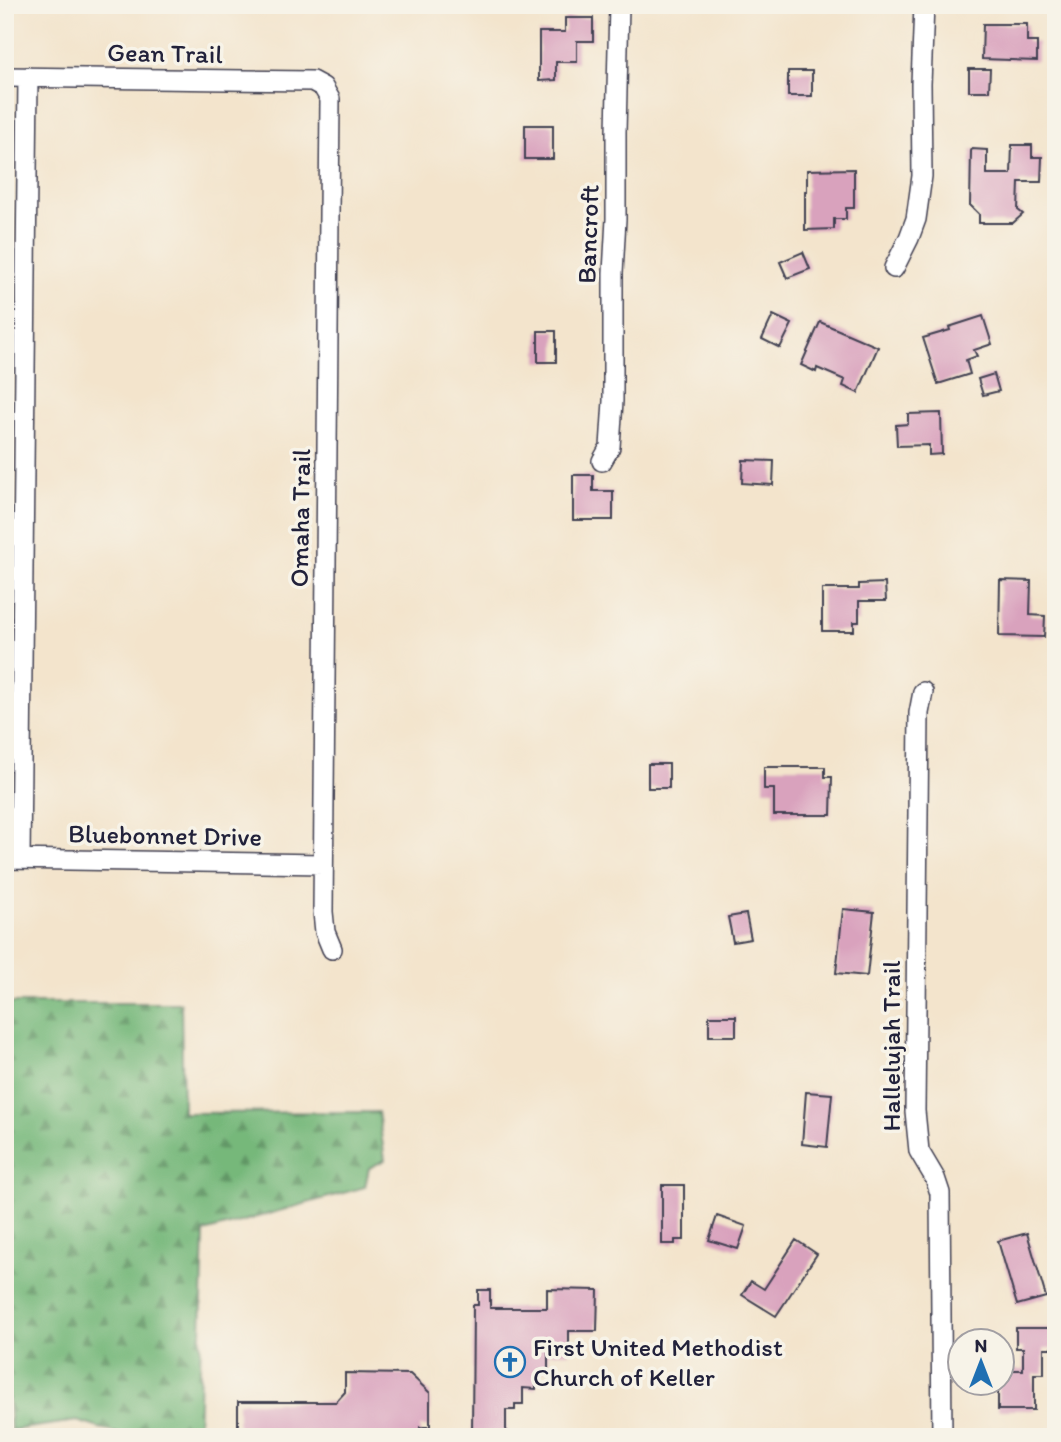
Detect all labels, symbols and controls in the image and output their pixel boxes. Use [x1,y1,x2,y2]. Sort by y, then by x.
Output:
street label: Gean Trail [107,36,223,70]
street label: Bancroft [570,184,606,284]
street label: Omaha Trail [283,448,317,588]
street label: Bluebonnet Drive [68,817,262,853]
street label: Hallelujah Trail [875,960,907,1132]
north arrow [946,1326,1016,1396]
place label: First United Methodist Church of Keller [533,1331,783,1393]
text: N [975,1334,987,1357]
church icon: First United Methodist Church of Keller [493,1345,527,1379]

